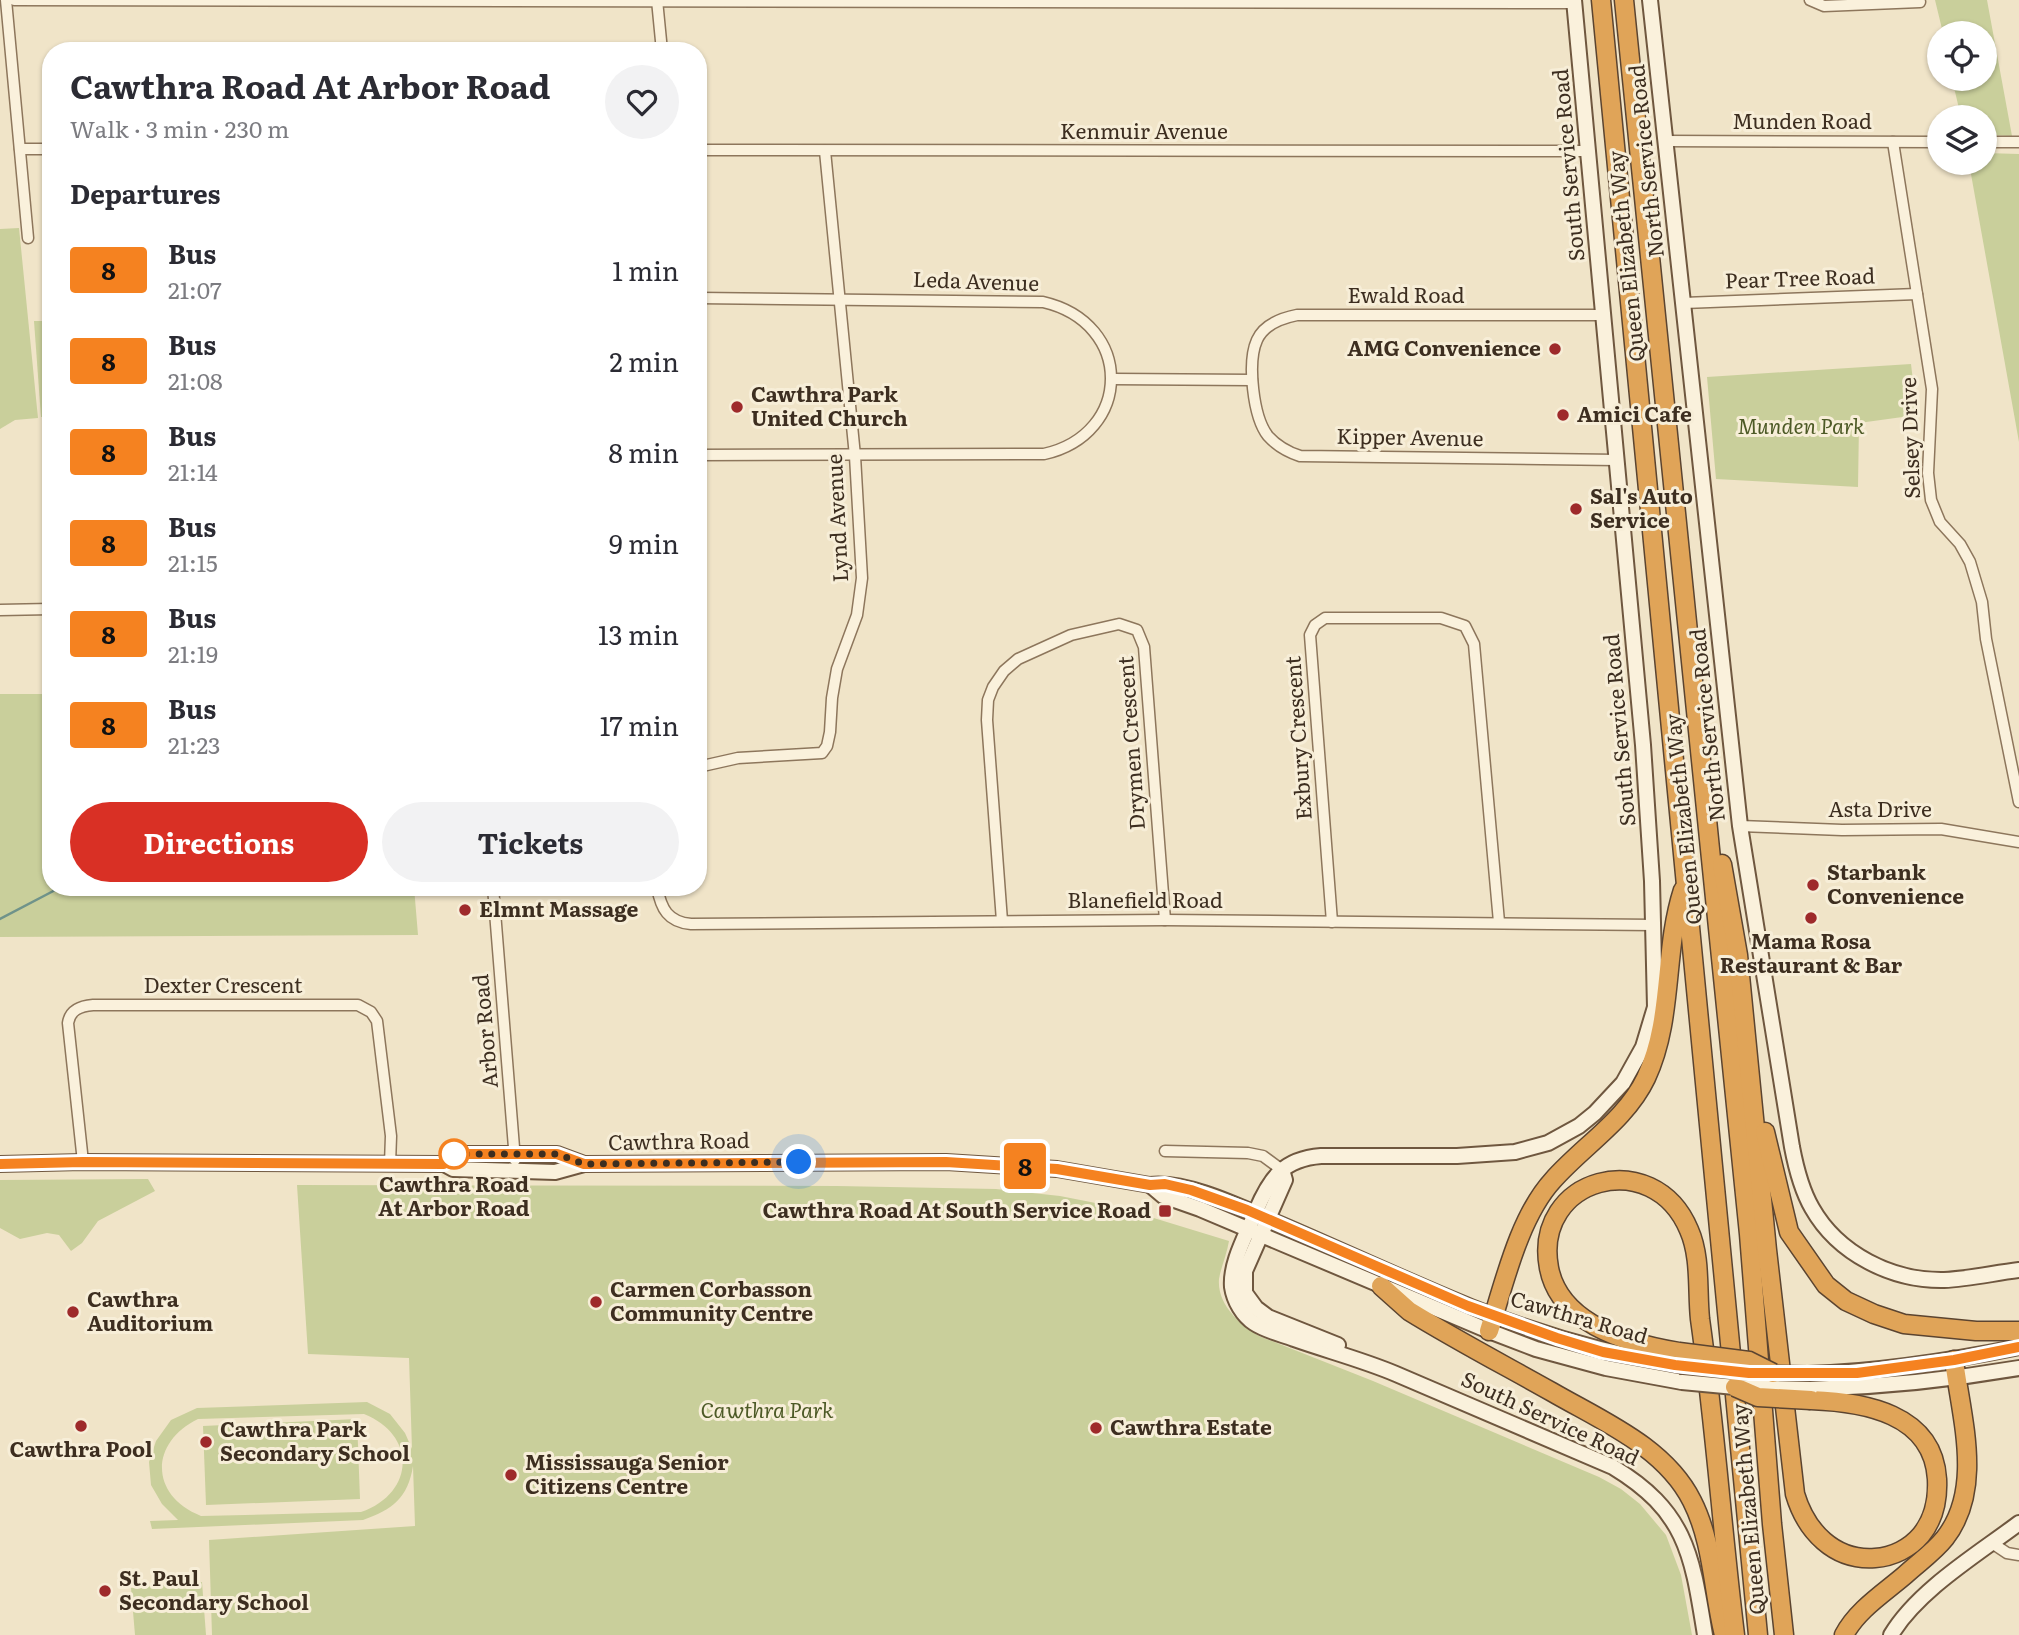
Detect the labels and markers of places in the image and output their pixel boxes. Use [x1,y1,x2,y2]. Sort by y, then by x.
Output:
place label: AMG Convenience [1347,331,1541,362]
marker: AMG Convenience [1547,341,1563,357]
place label: Cawthra Park United Church [751,377,908,432]
place label: Amici Cafe [1577,397,1692,428]
marker: Cawthra Park United Church [729,399,745,415]
marker: Amici Cafe [1555,407,1571,423]
place label: Sal's Auto Service [1590,479,1693,534]
marker: Sal's Auto Service [1568,501,1584,517]
place label: Starbank Convenience [1827,855,1964,910]
marker: Starbank Convenience [1805,877,1821,893]
place label: Elmnt Massage [479,892,638,923]
marker: Elmnt Massage [457,902,473,918]
marker: Mama Rosa Restaurant & Bar [1803,910,1819,926]
place label: Mama Rosa Restaurant & Bar [1720,924,1903,979]
marker: Cawthra Road At Arbor Road [439,1139,469,1169]
place label: Cawthra Road At Arbor Road [378,1167,530,1222]
place label: Cawthra Road At South Service Road [762,1193,1151,1224]
marker: Cawthra Road At South Service Road [1157,1203,1173,1219]
place label: Carmen Corbasson Community Centre [610,1272,813,1327]
place label: Cawthra Auditorium [87,1282,213,1337]
marker: Carmen Corbasson Community Centre [588,1294,604,1310]
marker: Cawthra Auditorium [65,1304,81,1320]
place label: Cawthra Estate [1110,1410,1272,1441]
place label: Cawthra Park Secondary School [220,1412,410,1467]
marker: Cawthra Pool [73,1418,89,1434]
marker: Cawthra Estate [1088,1420,1104,1436]
place label: Cawthra Pool [9,1432,153,1463]
marker: Cawthra Park Secondary School [198,1434,214,1450]
place label: Mississauga Senior Citizens Centre [525,1445,729,1500]
marker: Mississauga Senior Citizens Centre [503,1467,519,1483]
place label: St. Paul Secondary School [119,1561,309,1616]
marker: St. Paul Secondary School [97,1583,113,1599]

